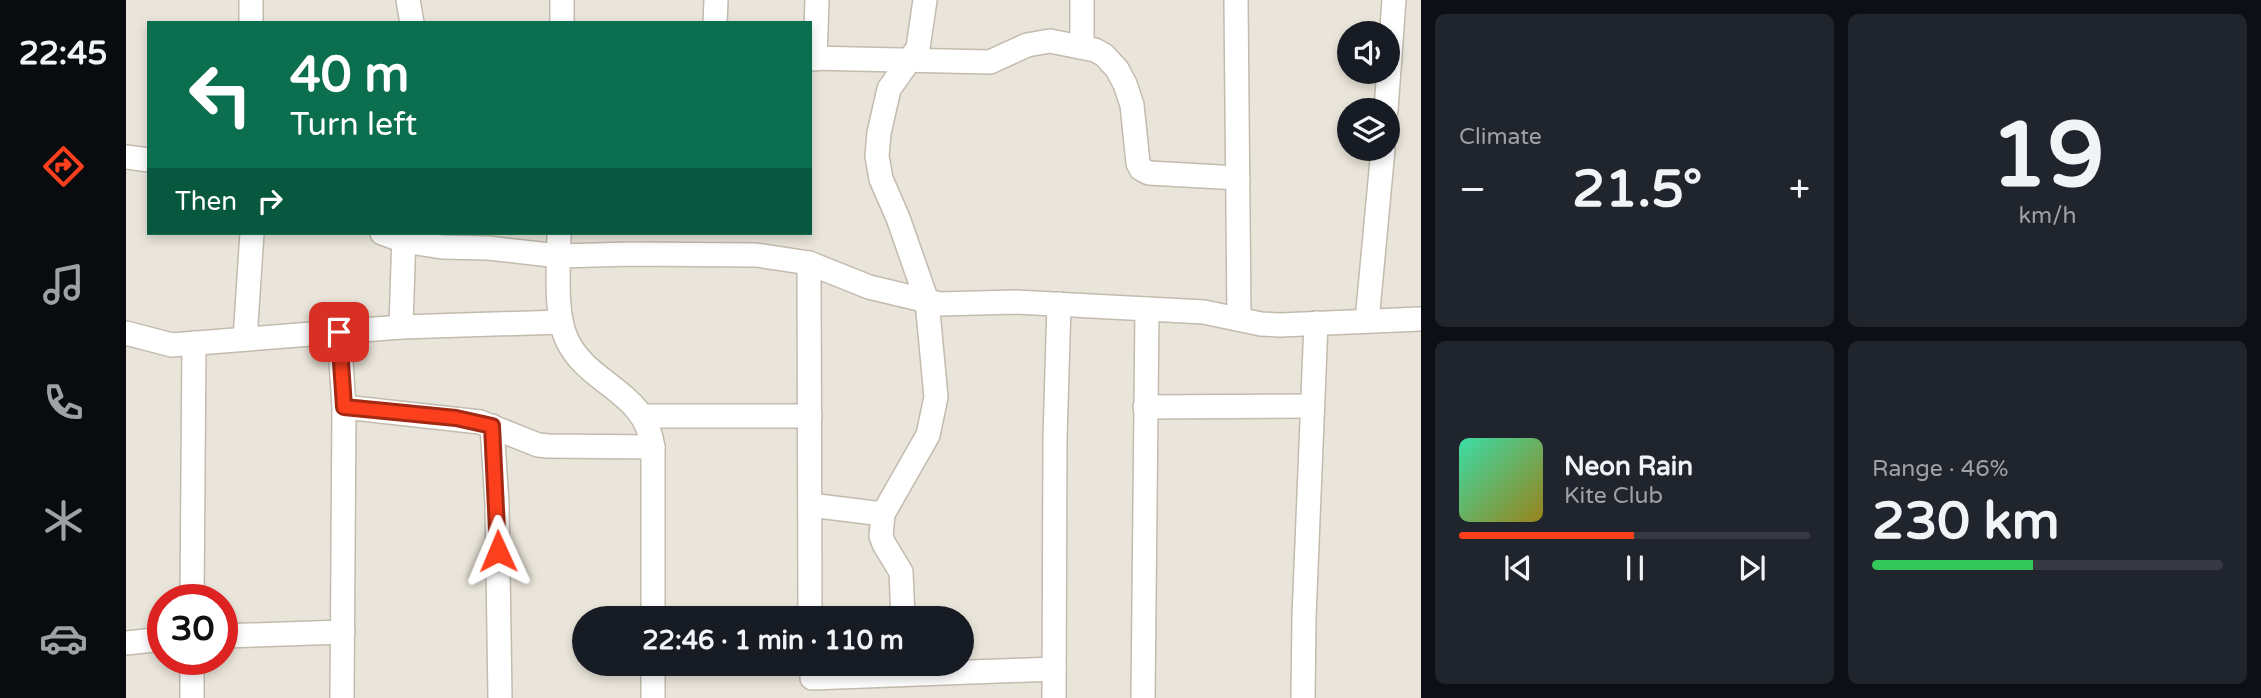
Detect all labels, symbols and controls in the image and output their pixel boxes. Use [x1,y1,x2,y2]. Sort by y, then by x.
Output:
map controls [1337,21,1400,161]
button: sound [1337,21,1400,84]
text: 22:45 [19,35,107,73]
text: 40 m [290,46,409,105]
icon: left [175,49,266,140]
button: layers [1337,98,1400,161]
text: 19 [1990,101,2105,211]
text: Turn left [290,106,417,144]
text: Climate [1459,123,1542,151]
icon: directions [39,142,88,191]
text: 21.5° [1572,158,1702,221]
text: − [1459,167,1486,213]
text: + [1789,167,1810,213]
icon: right [251,182,289,220]
text: Then [175,186,237,217]
text: km/h [2019,202,2076,230]
icon: music [39,260,88,309]
pin [309,302,369,362]
icon: arrive [320,313,358,351]
icon: phone [39,378,88,427]
text: Neon Rain [1564,451,1693,482]
text: Range · 46% [1872,455,2008,483]
text: Kite Club [1564,482,1663,510]
text: 230 km [1872,490,2060,553]
icon: climate [39,496,88,545]
position arrow [461,514,535,588]
icon: previous [1499,549,1537,587]
icon: pause [1616,549,1654,587]
icon: next [1733,549,1771,587]
speed limit sign: 30 [147,584,238,675]
icon: car [39,614,88,663]
text: 22:46 · 1 min · 110 m [642,625,904,656]

